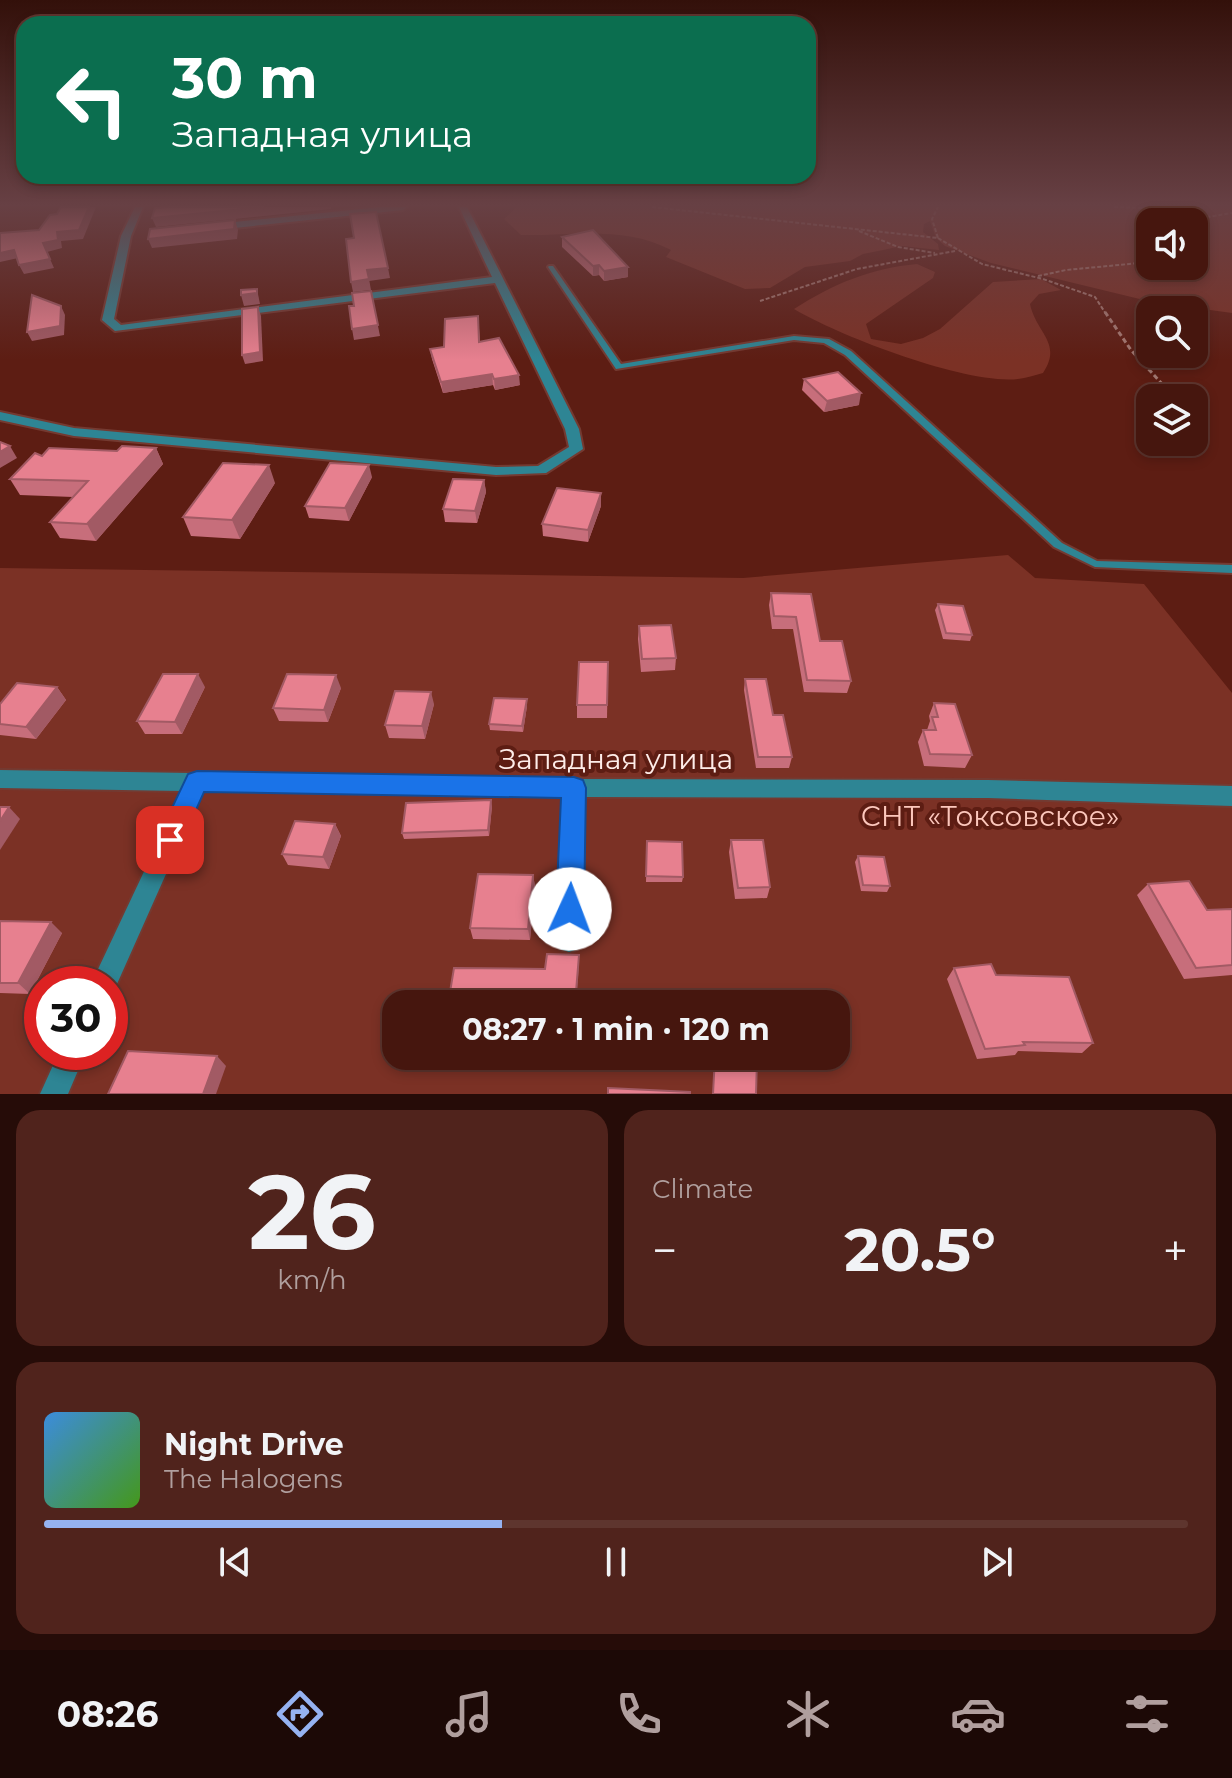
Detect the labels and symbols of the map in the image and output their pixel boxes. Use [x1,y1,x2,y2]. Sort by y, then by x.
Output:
street label: Западная улица [499,742,733,776]
park label: СНТ «Токсовское» [861,799,1119,833]
pin [136,806,204,874]
position arrow [528,867,612,951]
speed limit sign: 30 [24,966,128,1070]

